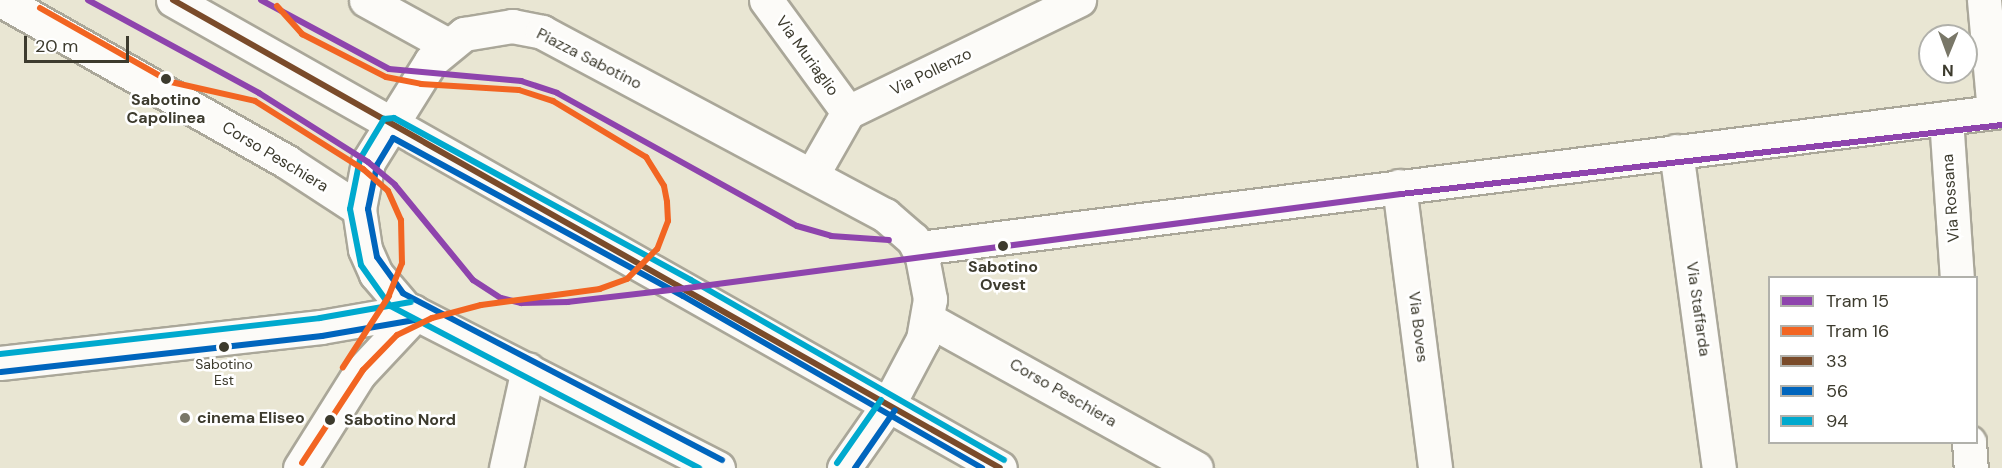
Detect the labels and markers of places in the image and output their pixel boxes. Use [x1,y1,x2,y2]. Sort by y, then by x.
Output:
marker: Sabotino Capolinea [157,70,175,88]
place label: Sabotino Capolinea [127,90,205,128]
marker: Sabotino Ovest [994,237,1012,255]
place label: Sabotino Ovest [968,257,1038,295]
marker: Sabotino Est [218,341,230,353]
place label: Sabotino Est [195,356,253,388]
place label: cinema Eliseo [197,408,305,428]
place label: Sabotino Nord [344,410,456,430]
marker: cinema Eliseo [178,411,192,425]
marker: Sabotino Nord [321,411,339,429]

